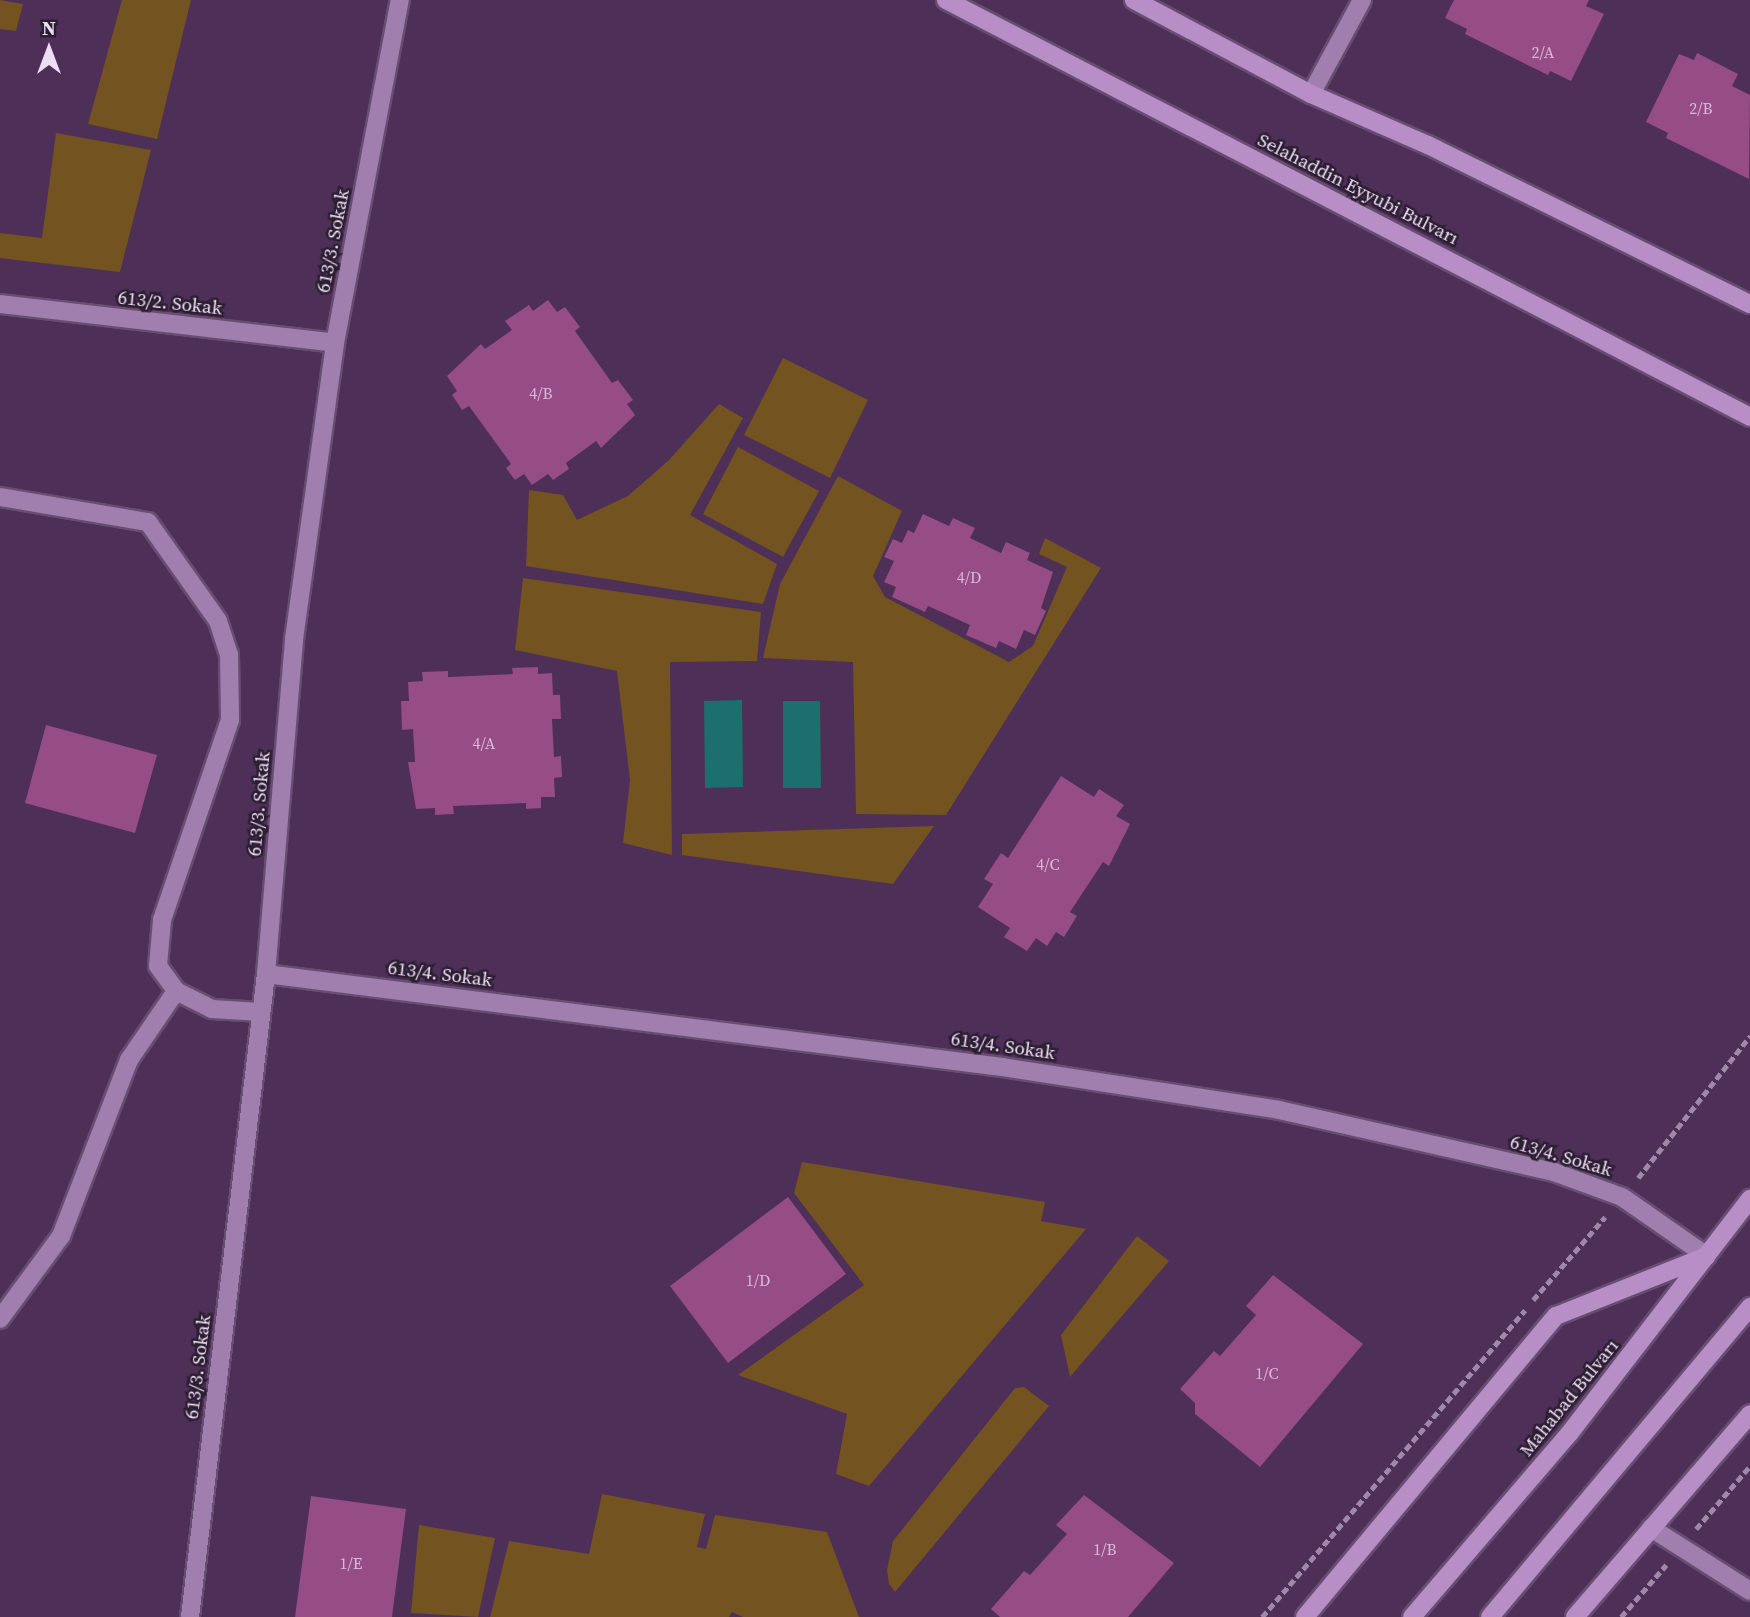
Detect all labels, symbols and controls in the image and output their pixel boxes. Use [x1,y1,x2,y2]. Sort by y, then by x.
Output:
north arrow [14,14,84,84]
text: N [42,15,56,41]
house number: 2/A [1532,42,1554,62]
house number: 2/B [1689,98,1713,118]
street label: Selahaddin Eyyubi Bulvarı [1254,128,1462,250]
street label: 613/3. Sokak [312,187,354,295]
street label: 613/2. Sokak [117,286,223,320]
house number: 4/B [529,383,553,403]
house number: 4/D [957,567,981,587]
house number: 4/A [473,733,495,753]
street label: 613/3. Sokak [243,751,275,857]
house number: 4/C [1036,854,1060,874]
street label: 613/4. Sokak [387,956,493,992]
street label: 613/4. Sokak [950,1027,1056,1065]
street label: 613/4. Sokak [1507,1131,1615,1181]
house number: 1/D [746,1270,770,1290]
street label: 613/3. Sokak [180,1314,216,1420]
street label: Mahabad Bulvarı [1515,1335,1623,1461]
house number: 1/C [1255,1363,1279,1383]
house number: 1/B [1093,1539,1117,1559]
house number: 1/E [340,1553,362,1573]

